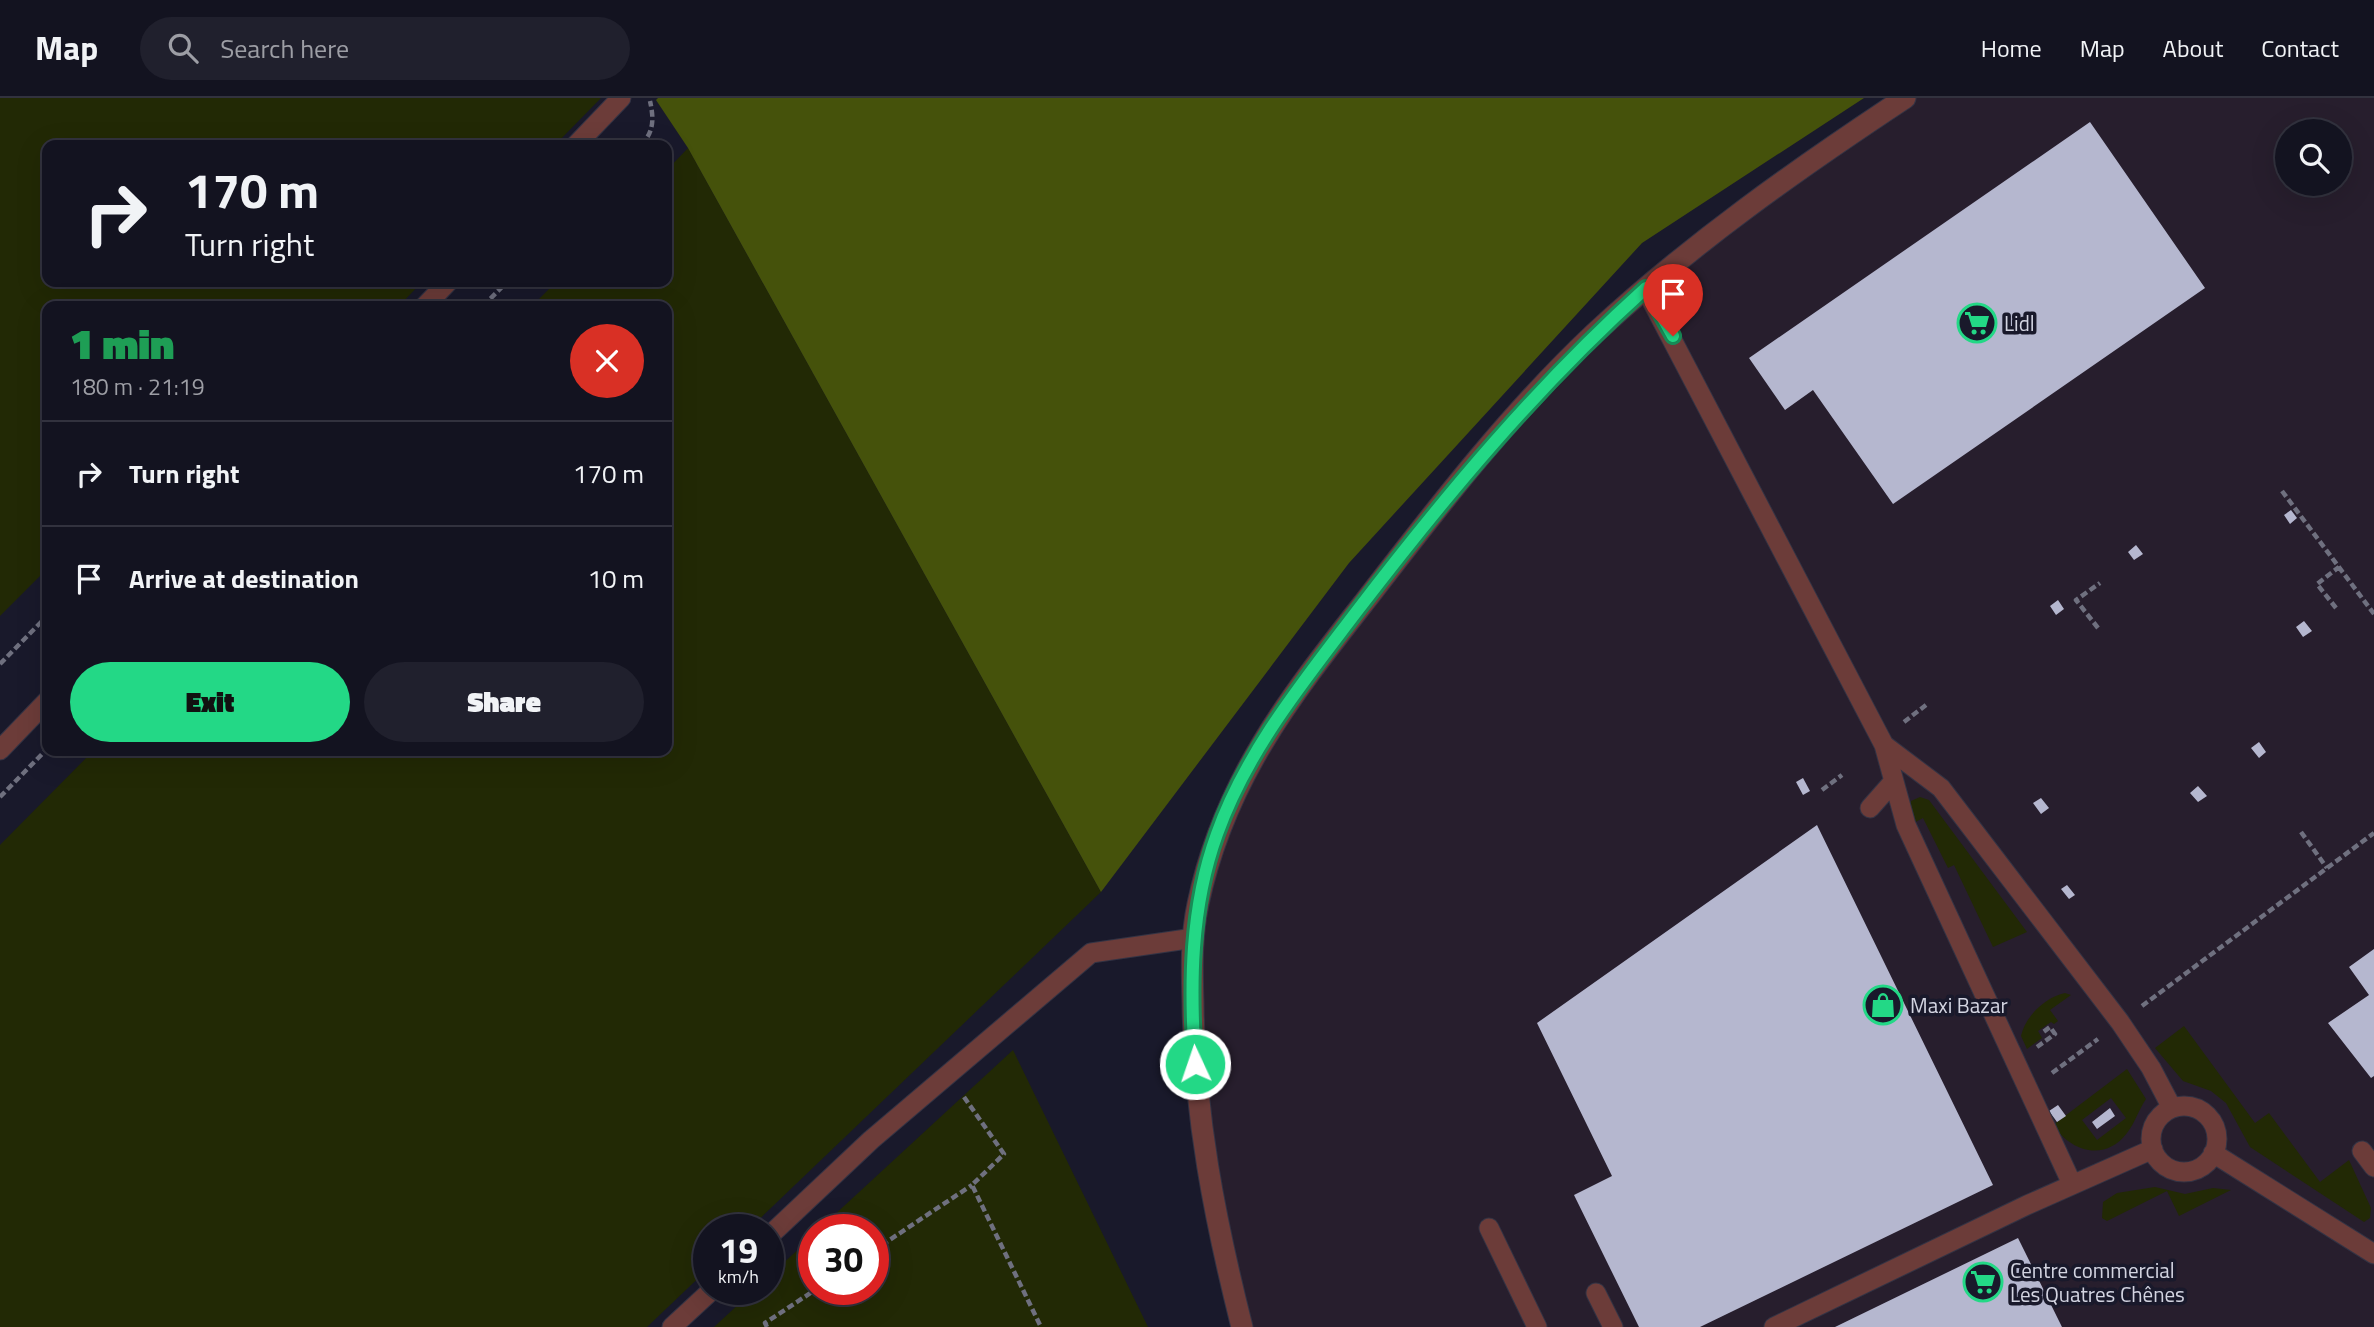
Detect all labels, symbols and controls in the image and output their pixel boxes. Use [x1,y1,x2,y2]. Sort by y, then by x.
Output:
search box [140,17,630,80]
text: Map [35,23,98,73]
icon: search [164,29,202,67]
text: Search here [220,29,349,68]
text: Home [1981,30,2042,66]
text: Map [2080,30,2125,66]
text: About [2163,30,2223,66]
text: Contact [2261,30,2339,66]
map controls [2275,119,2352,196]
button: search [2275,119,2352,196]
text: 170 m [185,152,319,227]
icon: right [70,168,161,259]
text: Turn right [185,220,314,268]
pin [1643,264,1703,336]
icon: arrive [1654,275,1692,313]
supermarket icon: Lidl [1956,302,1998,344]
place label: Lidl [2004,307,2035,339]
text: 1 min [70,311,174,375]
button: close [570,324,644,398]
text: 180 m · 21:19 [70,369,205,404]
text: Turn right [129,454,240,493]
text: 170 m [573,454,644,493]
icon: right [70,455,108,493]
text: Arrive at destination [129,559,359,598]
text: 10 m [587,559,644,598]
icon: arrive [70,560,108,598]
button: Exit [70,662,350,742]
button: Share [364,662,644,742]
shop icon: Maxi Bazar [1862,984,1904,1026]
place label: Maxi Bazar [1910,989,2008,1021]
position arrow [1158,1027,1232,1101]
speed limit sign: 30 [798,1214,889,1305]
text: 19 [719,1223,758,1277]
place label: Centre commercial Les Quatres Chênes [2010,1254,2185,1310]
supermarket icon: Centre commercial Les Quatres Chênes [1962,1261,2004,1303]
text: km/h [718,1263,759,1290]

